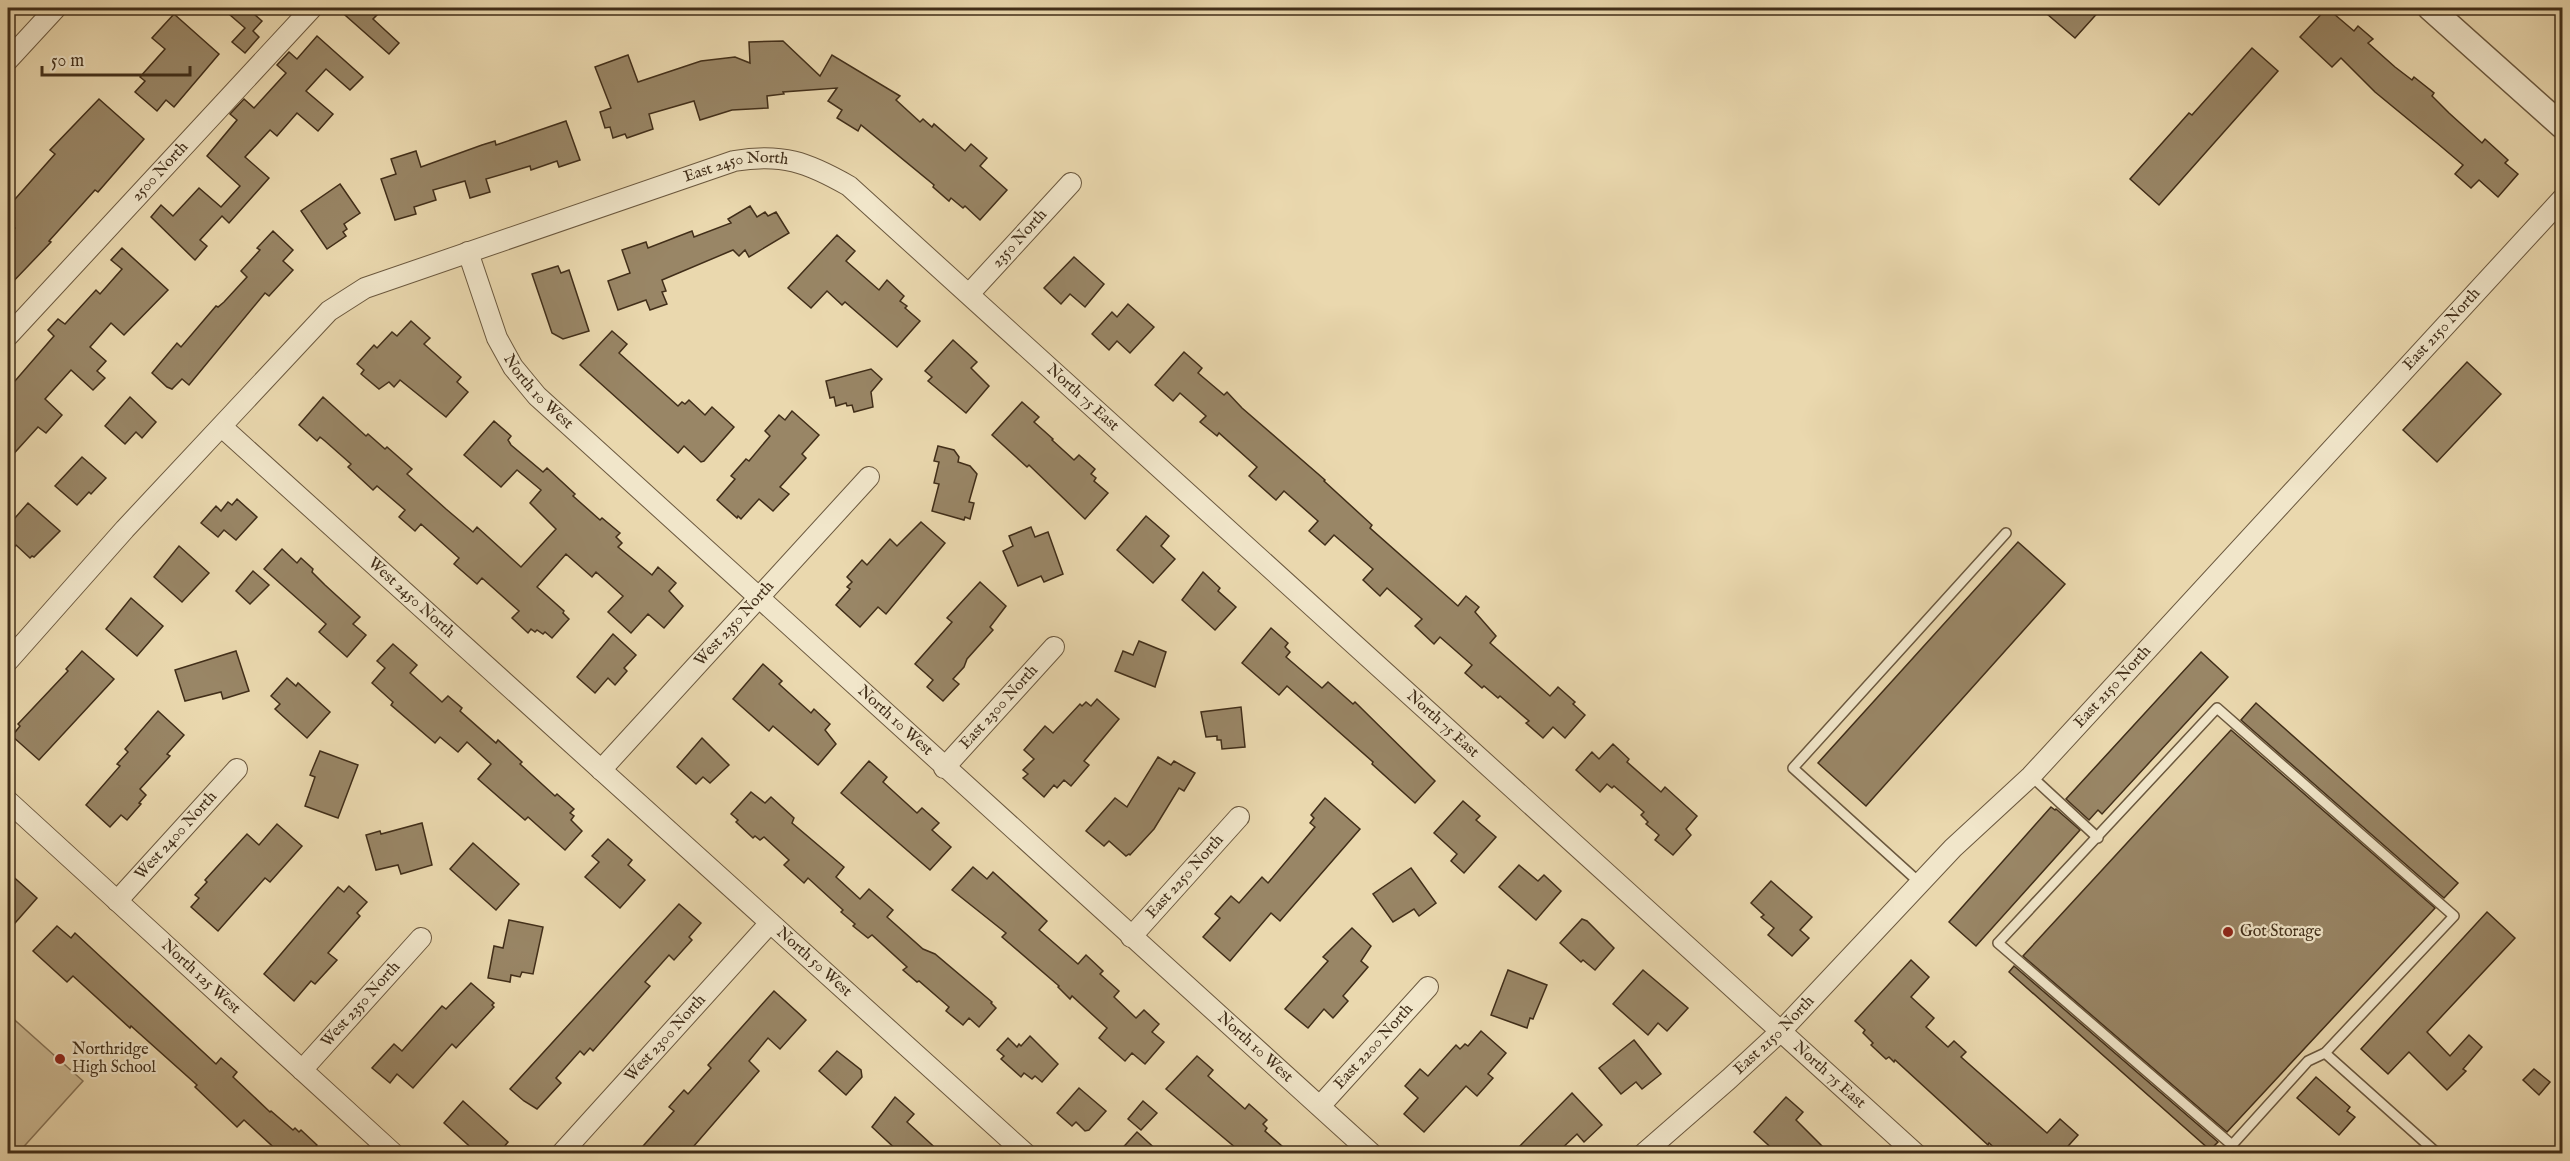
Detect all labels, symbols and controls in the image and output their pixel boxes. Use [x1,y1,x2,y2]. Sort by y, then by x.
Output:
scale bar [42,39,190,77]
text: 50 m [51,50,84,73]
street label: 2500 North [128,137,193,206]
street label: East 2450 North [681,148,790,187]
street label: 2350 North [988,205,1052,272]
street label: East 2150 North [2399,284,2485,375]
street label: North 10 West [498,351,578,434]
street label: North 75 East [1042,360,1123,436]
street label: West 2450 North [363,553,459,643]
street label: West 2350 North [691,577,779,671]
street label: East 2150 North [2070,641,2156,733]
street label: East 2300 North [956,661,1043,754]
street label: North 10 West [853,681,937,761]
street label: North 75 East [1402,686,1483,763]
street label: West 2400 North [131,787,222,884]
street label: East 2250 North [1142,830,1229,923]
place label: Got Storage [2240,922,2321,942]
street label: North 50 West [772,923,856,1002]
marker: Got Storage [2221,925,2235,939]
street label: North 125 West [157,936,245,1019]
street label: West 2350 North [317,957,405,1052]
street label: West 2300 North [621,990,711,1086]
street label: East 2150 North [1730,991,1819,1079]
street label: East 2200 North [1330,999,1418,1094]
street label: North 10 West [1213,1008,1297,1087]
street label: North 75 East [1789,1037,1870,1114]
place label: Northridge High School [72,1040,156,1078]
marker: Northridge High School [53,1052,67,1066]

